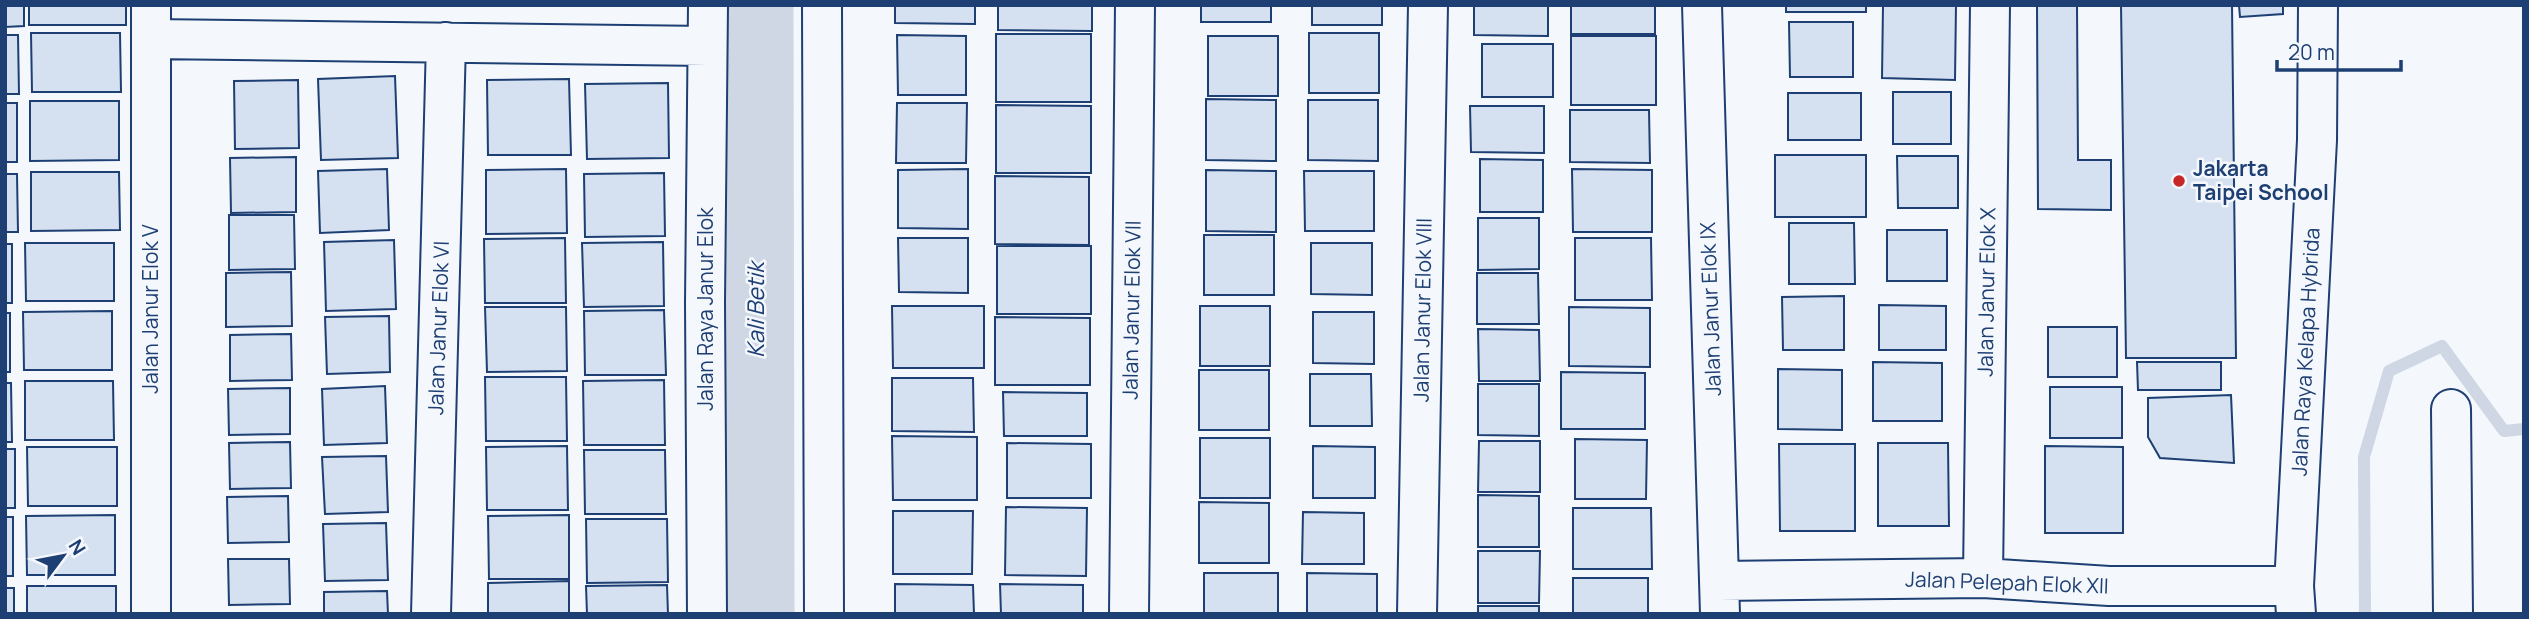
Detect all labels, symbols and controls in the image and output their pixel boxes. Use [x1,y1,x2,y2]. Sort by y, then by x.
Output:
scale bar [2277,28,2401,72]
text: 20 m [2288,38,2335,66]
place label: Jakarta Taipei School [2193,154,2329,206]
marker: Jakarta Taipei School [2171,173,2187,189]
street label: Jalan Raya Janur Elok [691,207,719,411]
street label: Jalan Janur Elok X [1971,207,2001,377]
street label: Jalan Janur Elok VIII [1406,218,1438,402]
street label: Jalan Janur Elok VII [1115,220,1147,400]
street label: Jalan Janur Elok IX [1693,221,1727,397]
street label: Jalan Janur Elok V [136,224,164,394]
street label: Jalan Raya Kelapa Hybrida [2285,227,2325,477]
street label: Jalan Janur Elok VI [421,240,455,416]
water label: Kali Betik [739,259,771,358]
north arrow [28,521,98,591]
text: N [63,534,92,560]
street label: Jalan Pelepah Elok XII [1905,564,2109,600]

